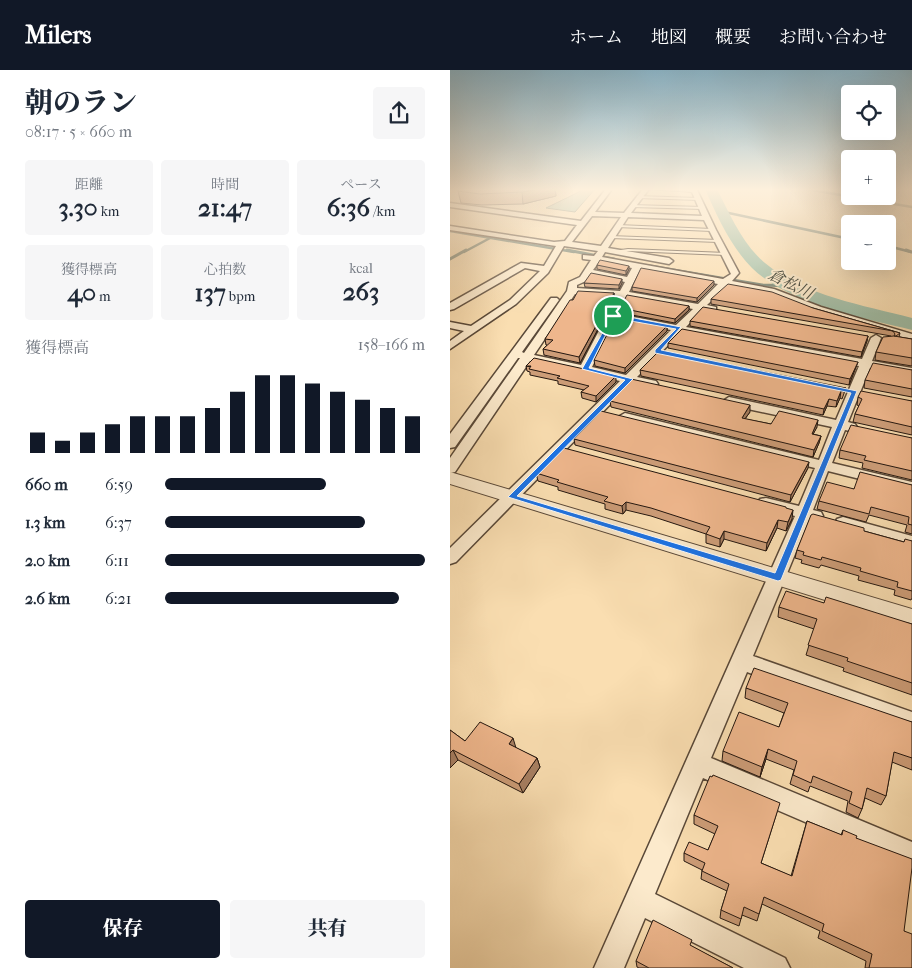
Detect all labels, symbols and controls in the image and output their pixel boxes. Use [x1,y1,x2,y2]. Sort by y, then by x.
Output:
text: Milers [25,21,91,49]
text: ホーム [569,27,623,48]
text: 地図 [651,27,687,48]
text: 概要 [715,27,751,48]
text: お問い合わせ [779,27,887,48]
map controls [841,85,896,270]
button: locate [841,85,896,140]
text: 朝のラン [25,86,137,119]
button: share [373,87,425,139]
text: 08:17 · 5 × 660 m [25,122,132,141]
button: + [841,150,896,205]
text: 距離 [75,176,103,193]
text: 時間 [211,176,239,193]
text: ペース [340,176,382,193]
text: 3.30 [59,193,98,222]
text: 21:47 [198,193,252,222]
text: 6:36 [327,193,370,222]
text: km [98,203,119,220]
text: /km [370,203,395,220]
button: − [841,215,896,270]
text: kcal [349,260,373,277]
text: 獲得標高 [61,261,117,278]
text: 心拍数 [204,261,246,278]
water label: 倉松川 [765,264,818,304]
text: 263 [343,277,379,306]
text: 40 [67,278,96,307]
text: 137 [195,278,226,307]
text: m [96,288,111,305]
text: bpm [226,288,255,305]
pin [592,295,634,337]
icon: arrive [599,302,627,330]
text: 158–166 m [358,335,425,354]
text: 獲得標高 [25,338,89,357]
text: 660 m [25,475,68,494]
text: 6:59 [105,475,133,494]
text: 1.3 km [25,513,65,532]
text: 6:37 [105,513,132,532]
text: 2.0 km [25,551,70,570]
text: 6:11 [105,551,129,570]
text: 2.6 km [25,589,70,608]
text: 6:21 [105,589,131,608]
button: 保存 [25,900,220,958]
button: 共有 [230,900,425,958]

